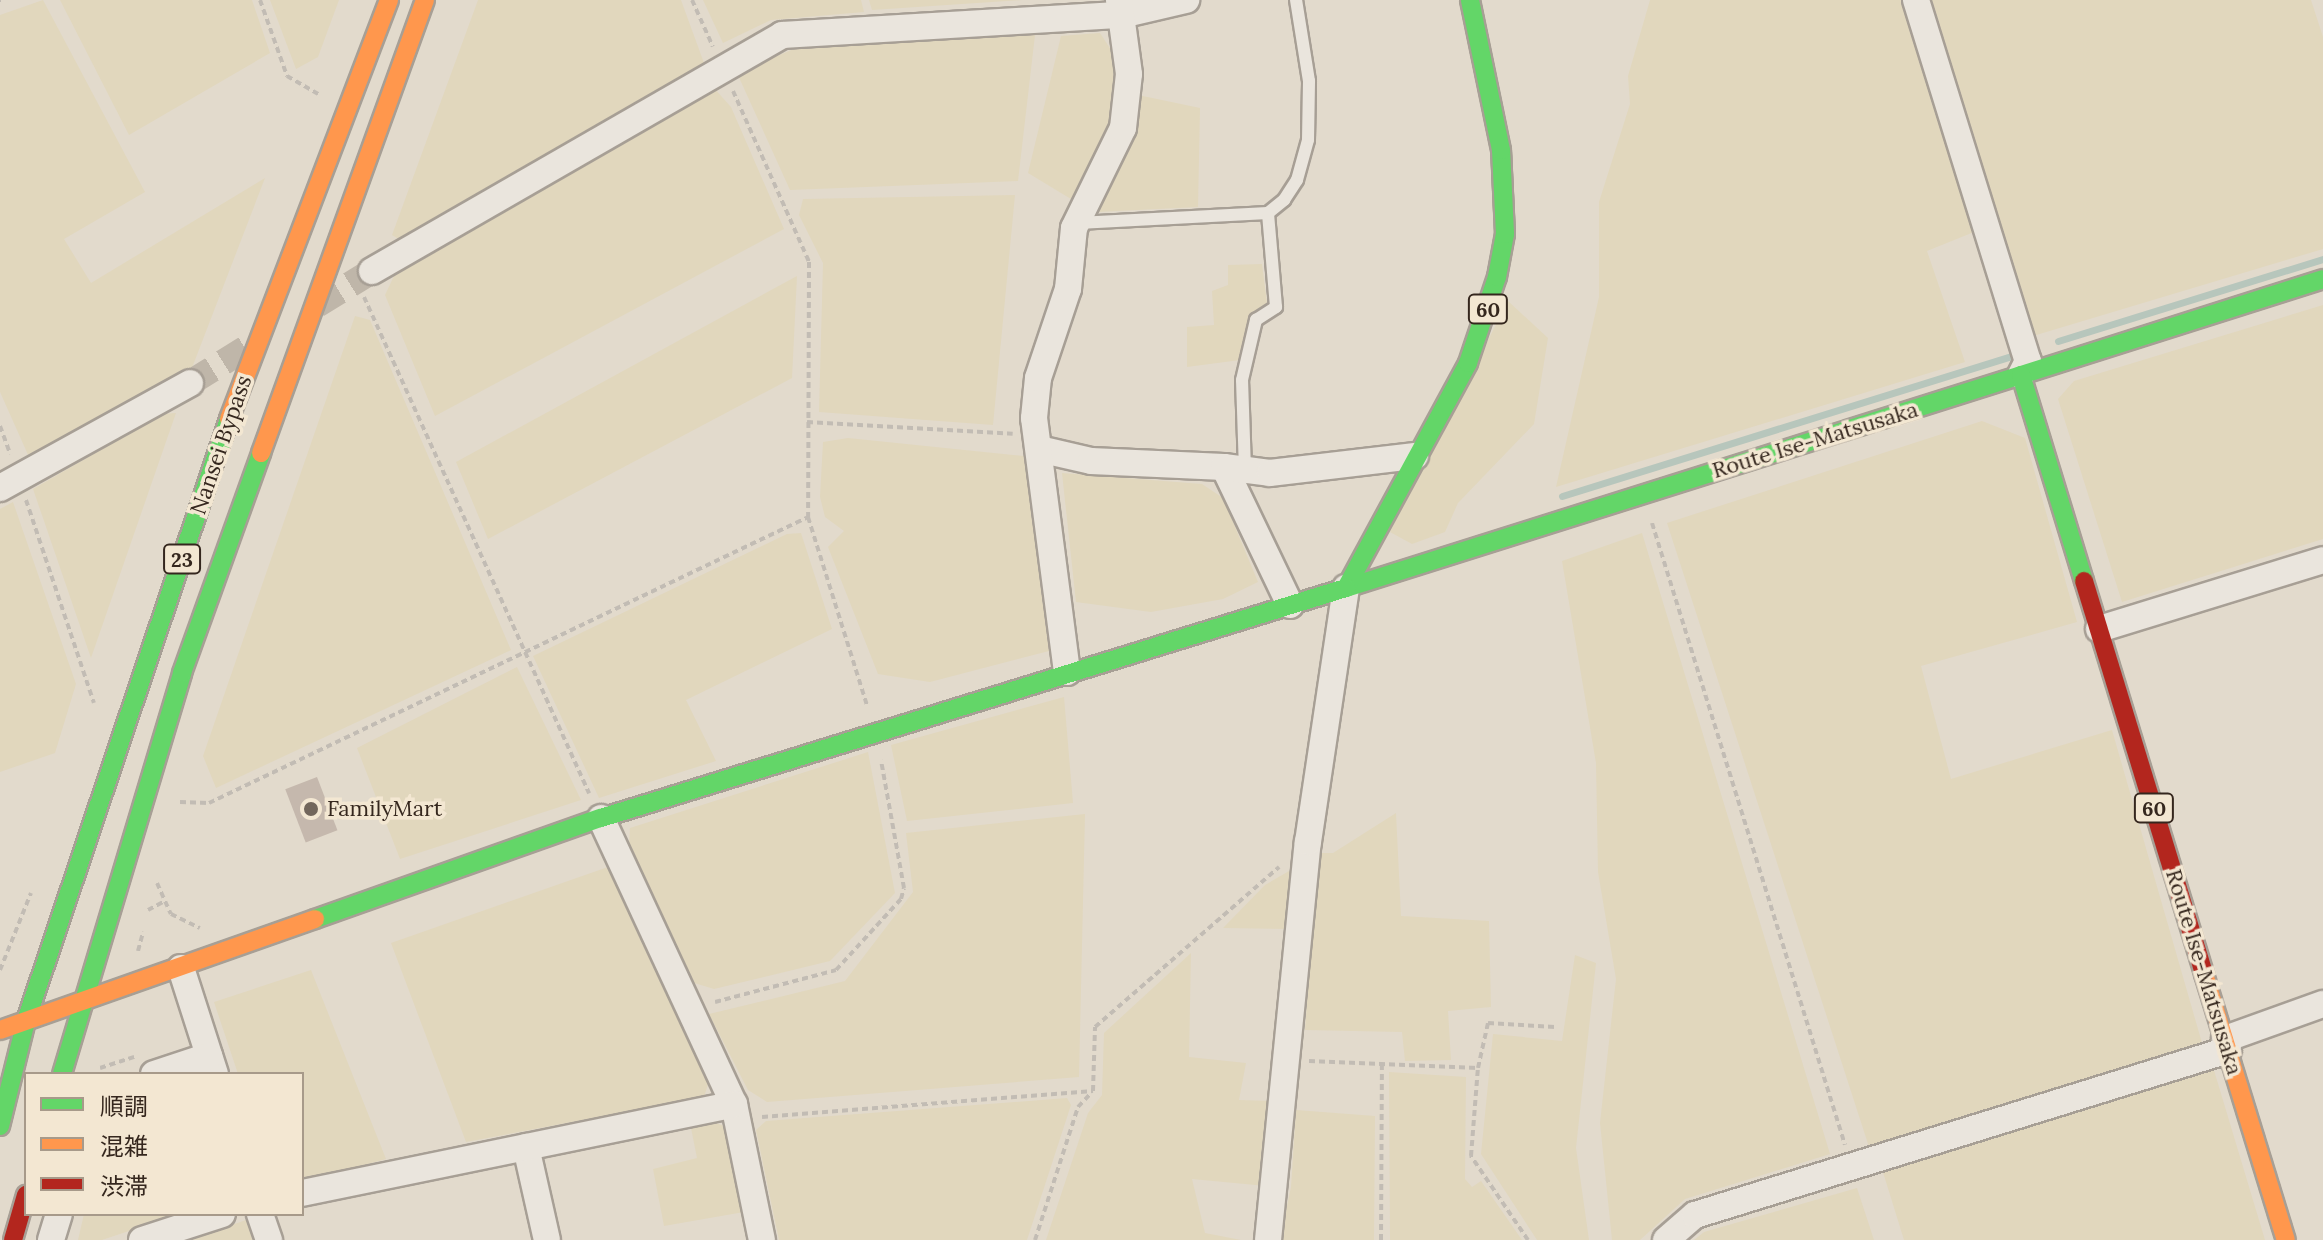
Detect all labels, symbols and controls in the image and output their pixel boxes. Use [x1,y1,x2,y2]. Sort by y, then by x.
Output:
road number: 60 [1466,293,1510,325]
street label: Nansei Bypass [185,372,257,518]
street label: Route Ise-Matsusaka [1709,396,1921,484]
road number: 23 [162,543,202,575]
road number: 60 [2132,792,2176,824]
place label: FamilyMart [327,796,442,822]
marker: FamilyMart [302,800,320,818]
street label: Route Ise-Matsusaka [2160,866,2248,1078]
legend [24,1072,304,1216]
text: 順調 [100,1091,148,1122]
text: 混雑 [100,1131,148,1162]
text: 渋滞 [100,1171,148,1202]

